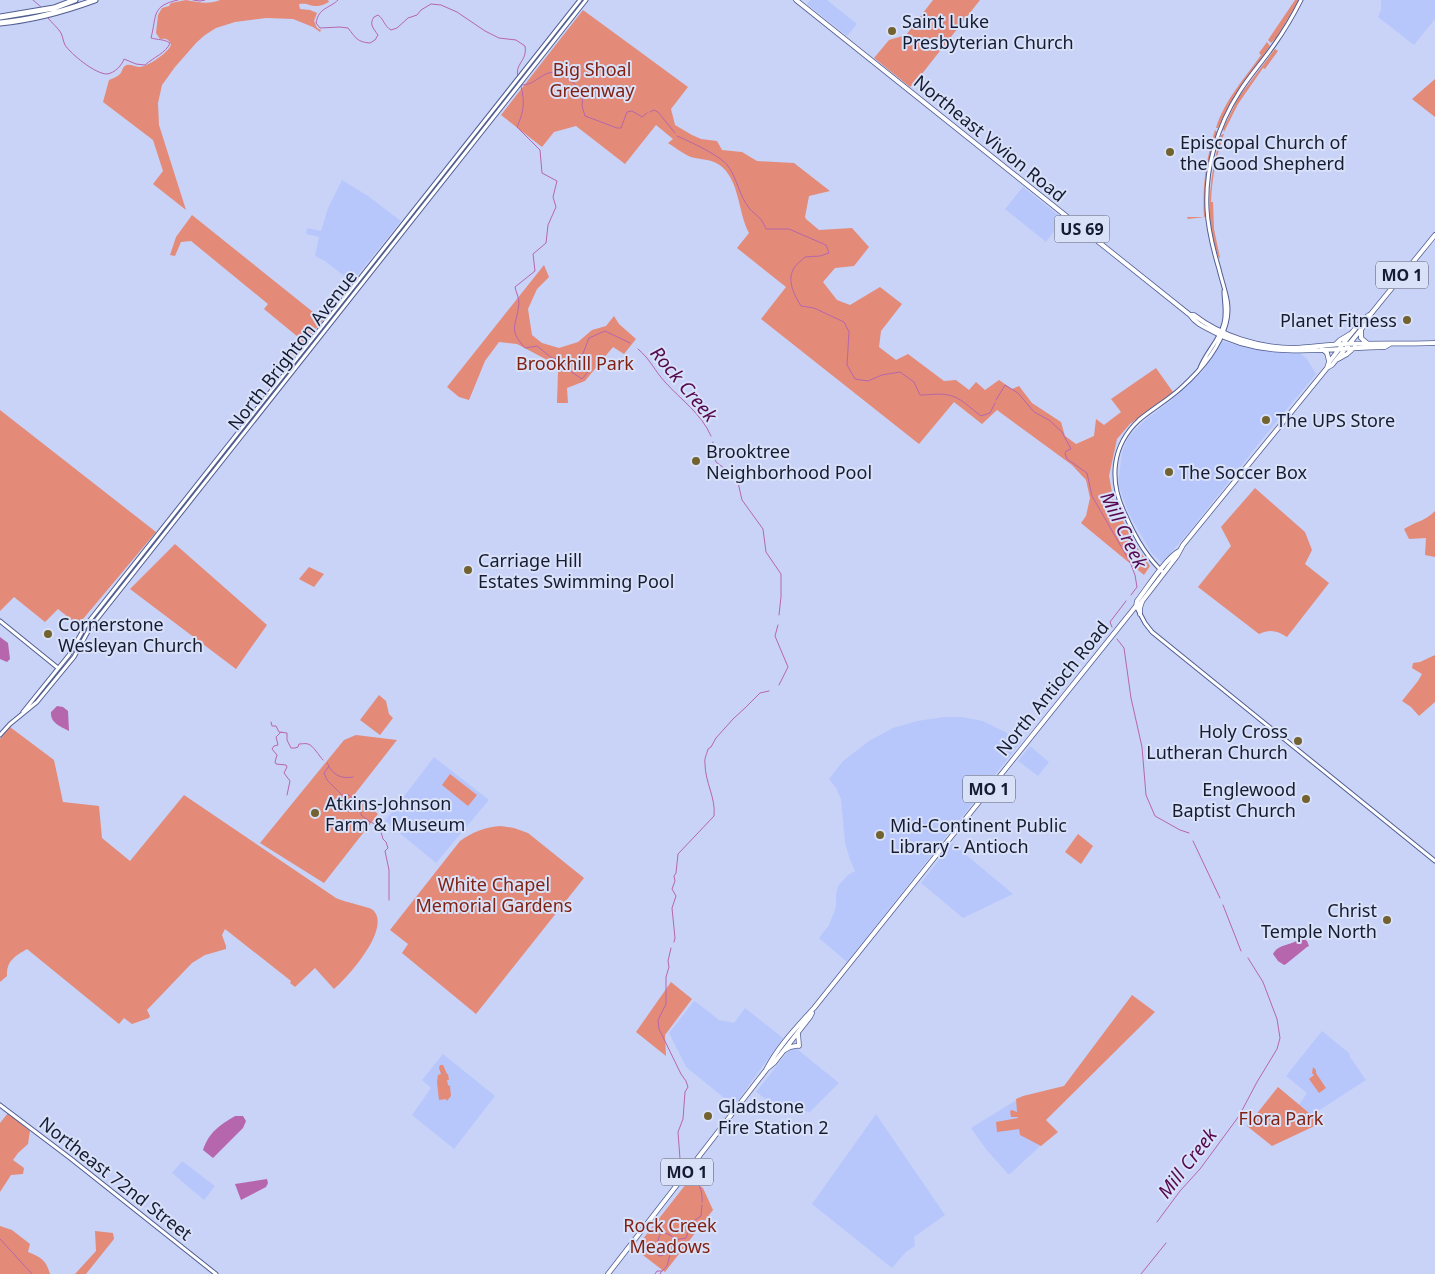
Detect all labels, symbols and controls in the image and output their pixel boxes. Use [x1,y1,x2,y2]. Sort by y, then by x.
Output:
place label: Saint Luke Presbyterian Church [902,9,1074,54]
marker: Saint Luke Presbyterian Church [886,25,898,37]
park label: Big Shoal Greenway [549,57,635,102]
street label: Northeast Vivion Road [909,69,1071,207]
place label: Episcopal Church of the Good Shepherd [1180,130,1347,175]
marker: Episcopal Church of the Good Shepherd [1164,146,1176,158]
road number: US 69 [1054,215,1110,242]
road number: MO 1 [1376,262,1428,288]
street label: North Brighton Avenue [222,265,362,435]
place label: Planet Fitness [1280,308,1397,332]
marker: Planet Fitness [1401,314,1413,326]
water label: Rock Creek [645,341,724,428]
park label: Brookhill Park [516,351,634,375]
place label: The UPS Store [1276,408,1395,432]
marker: The UPS Store [1260,414,1272,426]
place label: Brooktree Neighborhood Pool [706,439,872,484]
marker: Brooktree Neighborhood Pool [690,455,702,467]
place label: The Soccer Box [1179,460,1308,484]
marker: The Soccer Box [1163,466,1175,478]
water label: Mill Creek [1094,487,1154,573]
place label: Carriage Hill Estates Swimming Pool [478,548,674,593]
marker: Carriage Hill Estates Swimming Pool [462,564,474,576]
place label: Cornerstone Wesleyan Church [58,612,203,657]
street label: North Antioch Road [990,616,1114,760]
marker: Cornerstone Wesleyan Church [42,628,54,640]
place label: Holy Cross Lutheran Church [1146,719,1288,764]
marker: Holy Cross Lutheran Church [1292,735,1304,747]
road number: MO 1 [963,776,1015,802]
place label: Englewood Baptist Church [1172,777,1296,822]
place label: Atkins-Johnson Farm & Museum [325,791,465,836]
marker: Englewood Baptist Church [1300,793,1312,805]
marker: Atkins-Johnson Farm & Museum [309,807,321,819]
place label: Mid-Continent Public Library - Antioch [890,813,1067,858]
marker: Mid-Continent Public Library - Antioch [874,829,886,841]
park label: White Chapel Memorial Gardens [416,872,572,917]
place label: Christ Temple North [1261,898,1377,943]
marker: Christ Temple North [1381,914,1393,926]
place label: Gladstone Fire Station 2 [718,1094,829,1139]
park label: Flora Park [1239,1106,1324,1130]
marker: Gladstone Fire Station 2 [702,1110,714,1122]
street label: Northeast 72nd Street [35,1111,198,1245]
water label: Mill Creek [1151,1122,1223,1203]
road number: MO 1 [661,1158,713,1186]
park label: Rock Creek Meadows [623,1213,717,1258]

